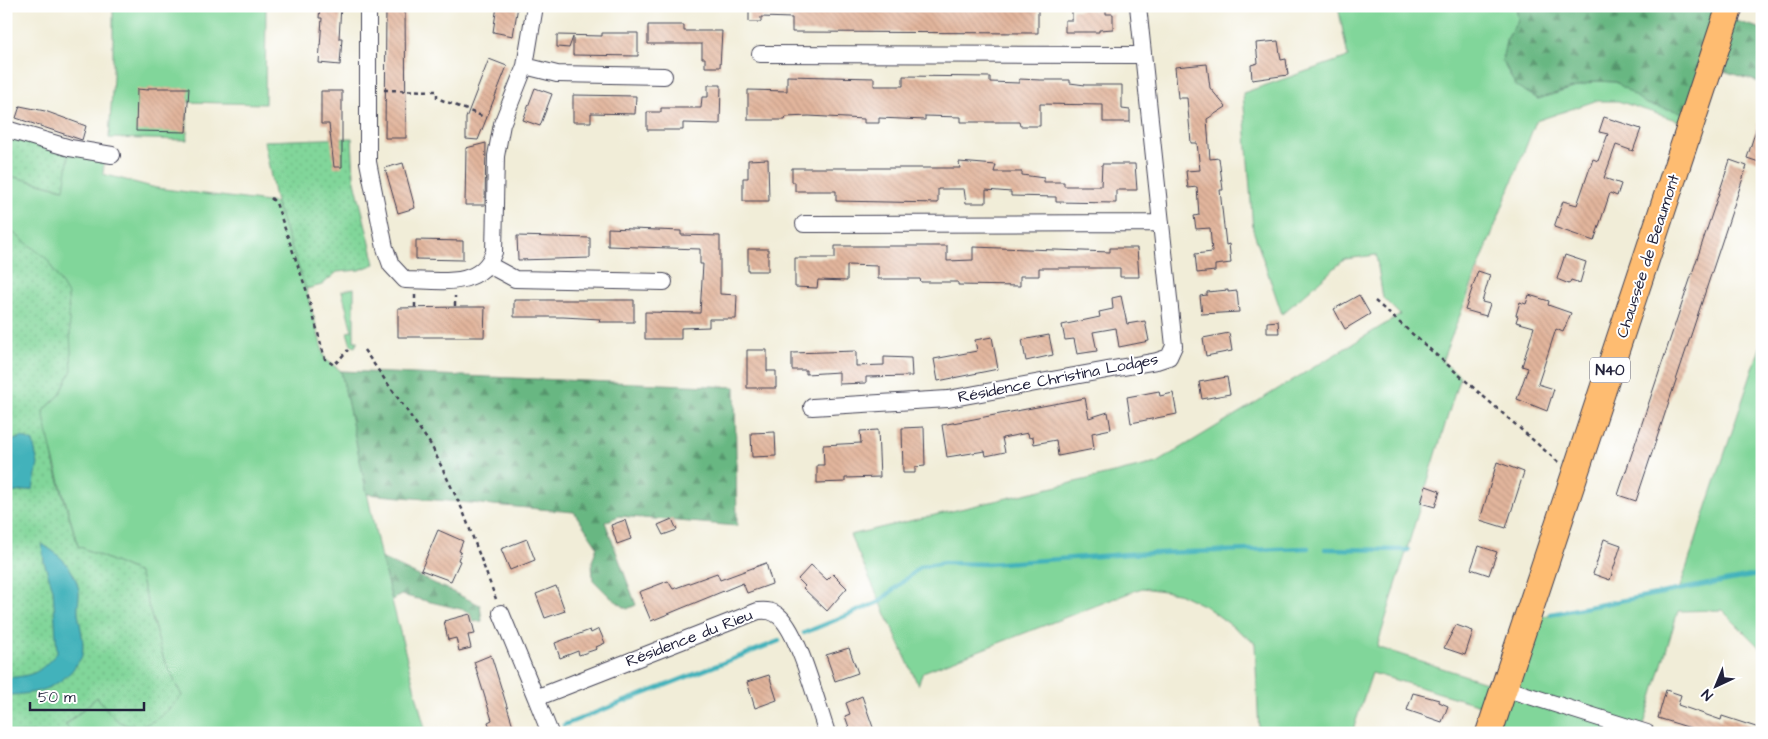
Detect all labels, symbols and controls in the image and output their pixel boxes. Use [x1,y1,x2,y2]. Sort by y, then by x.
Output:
street label: Chaussée de Beaumont [1611,171,1685,341]
street label: Résidence Christina Lodges [956,348,1160,409]
road number: N40 [1590,358,1630,382]
street label: Résidence du Rieu [623,604,755,672]
north arrow [1690,662,1740,712]
scale bar [30,679,144,711]
text: N [1697,684,1718,705]
text: 50 m [38,687,76,708]

